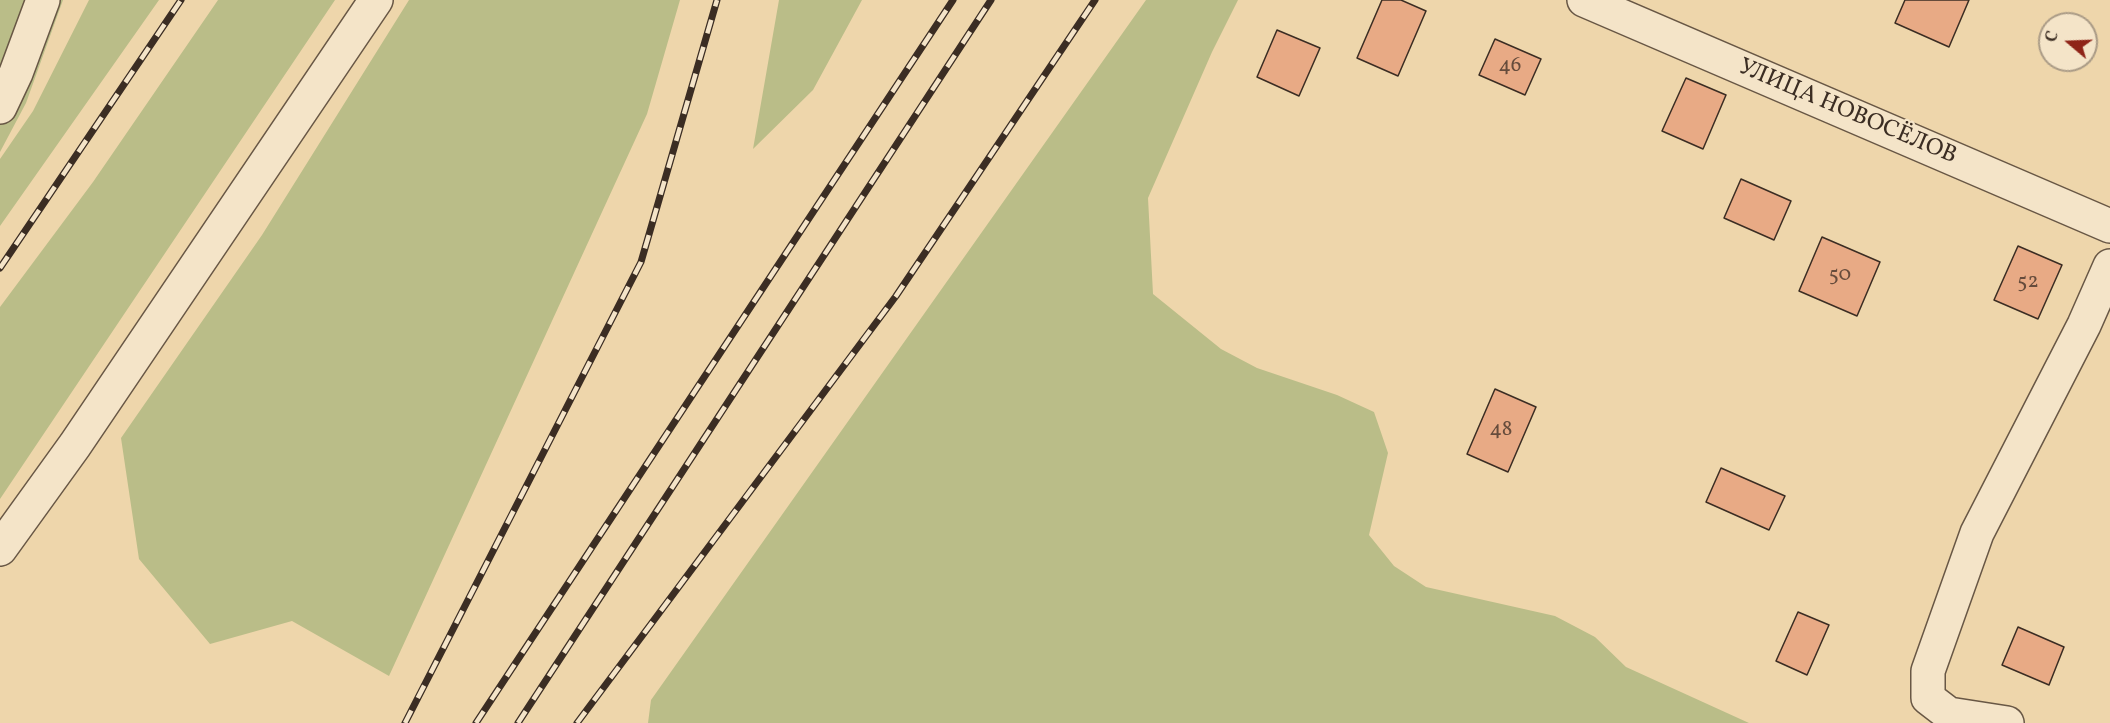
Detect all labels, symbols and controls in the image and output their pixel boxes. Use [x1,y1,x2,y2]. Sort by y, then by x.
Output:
north arrow [2038,12,2098,72]
text: С [2041,28,2065,45]
house number: 46 [1499,54,1521,80]
street label: УЛИЦА НОВОСЁЛОВ [1733,54,1961,172]
house number: 50 [1829,263,1851,289]
house number: 52 [2017,270,2039,296]
house number: 48 [1490,418,1512,444]

